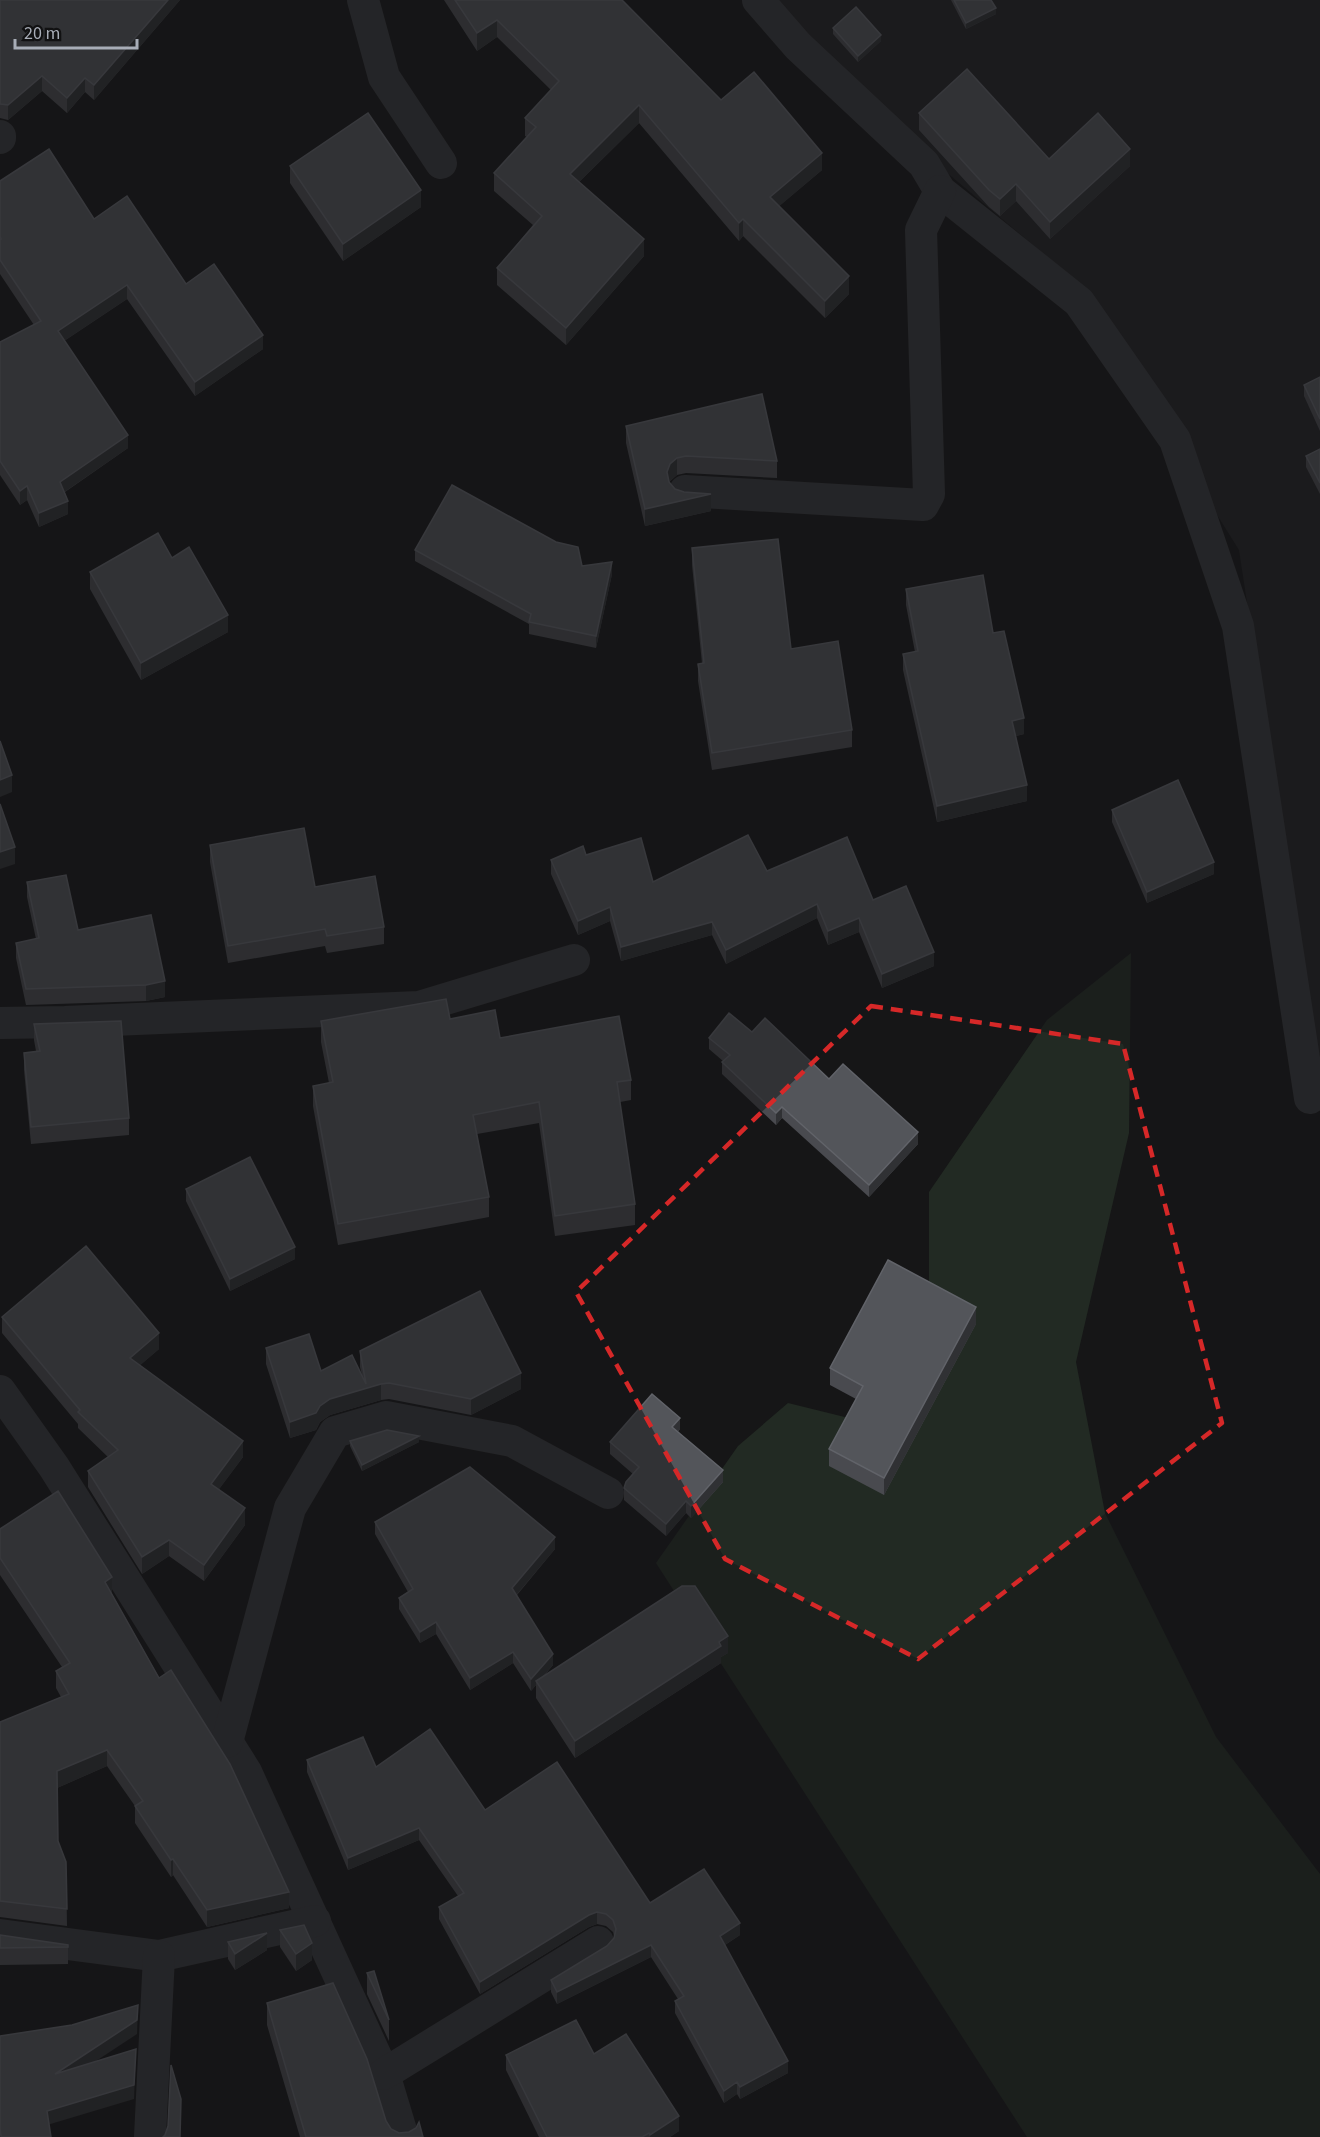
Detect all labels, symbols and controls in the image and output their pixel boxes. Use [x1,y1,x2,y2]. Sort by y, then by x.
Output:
scale bar [15,12,136,50]
text: 20 m [24,21,60,46]

